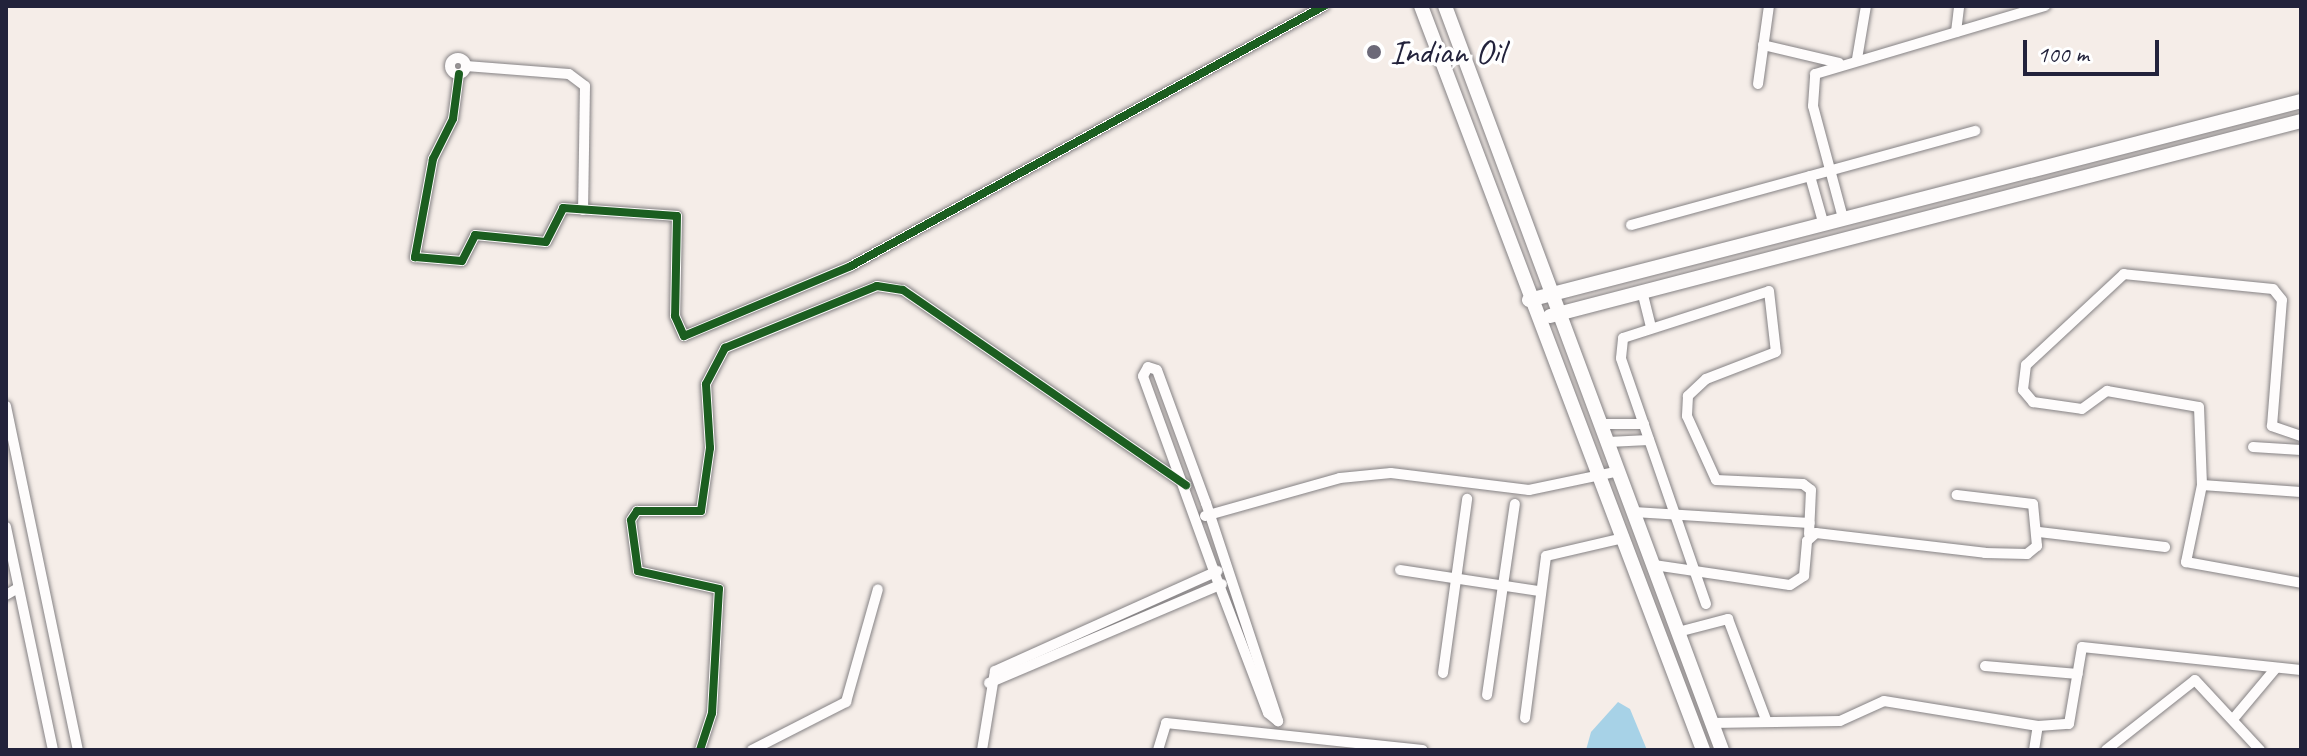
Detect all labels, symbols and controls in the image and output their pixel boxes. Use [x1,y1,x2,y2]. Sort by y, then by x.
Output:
scale bar [2027,24,2163,74]
place label: Indian Oil [1390,32,1505,72]
text: 100 m [2037,39,2089,69]
marker: Indian Oil [1365,43,1383,61]

